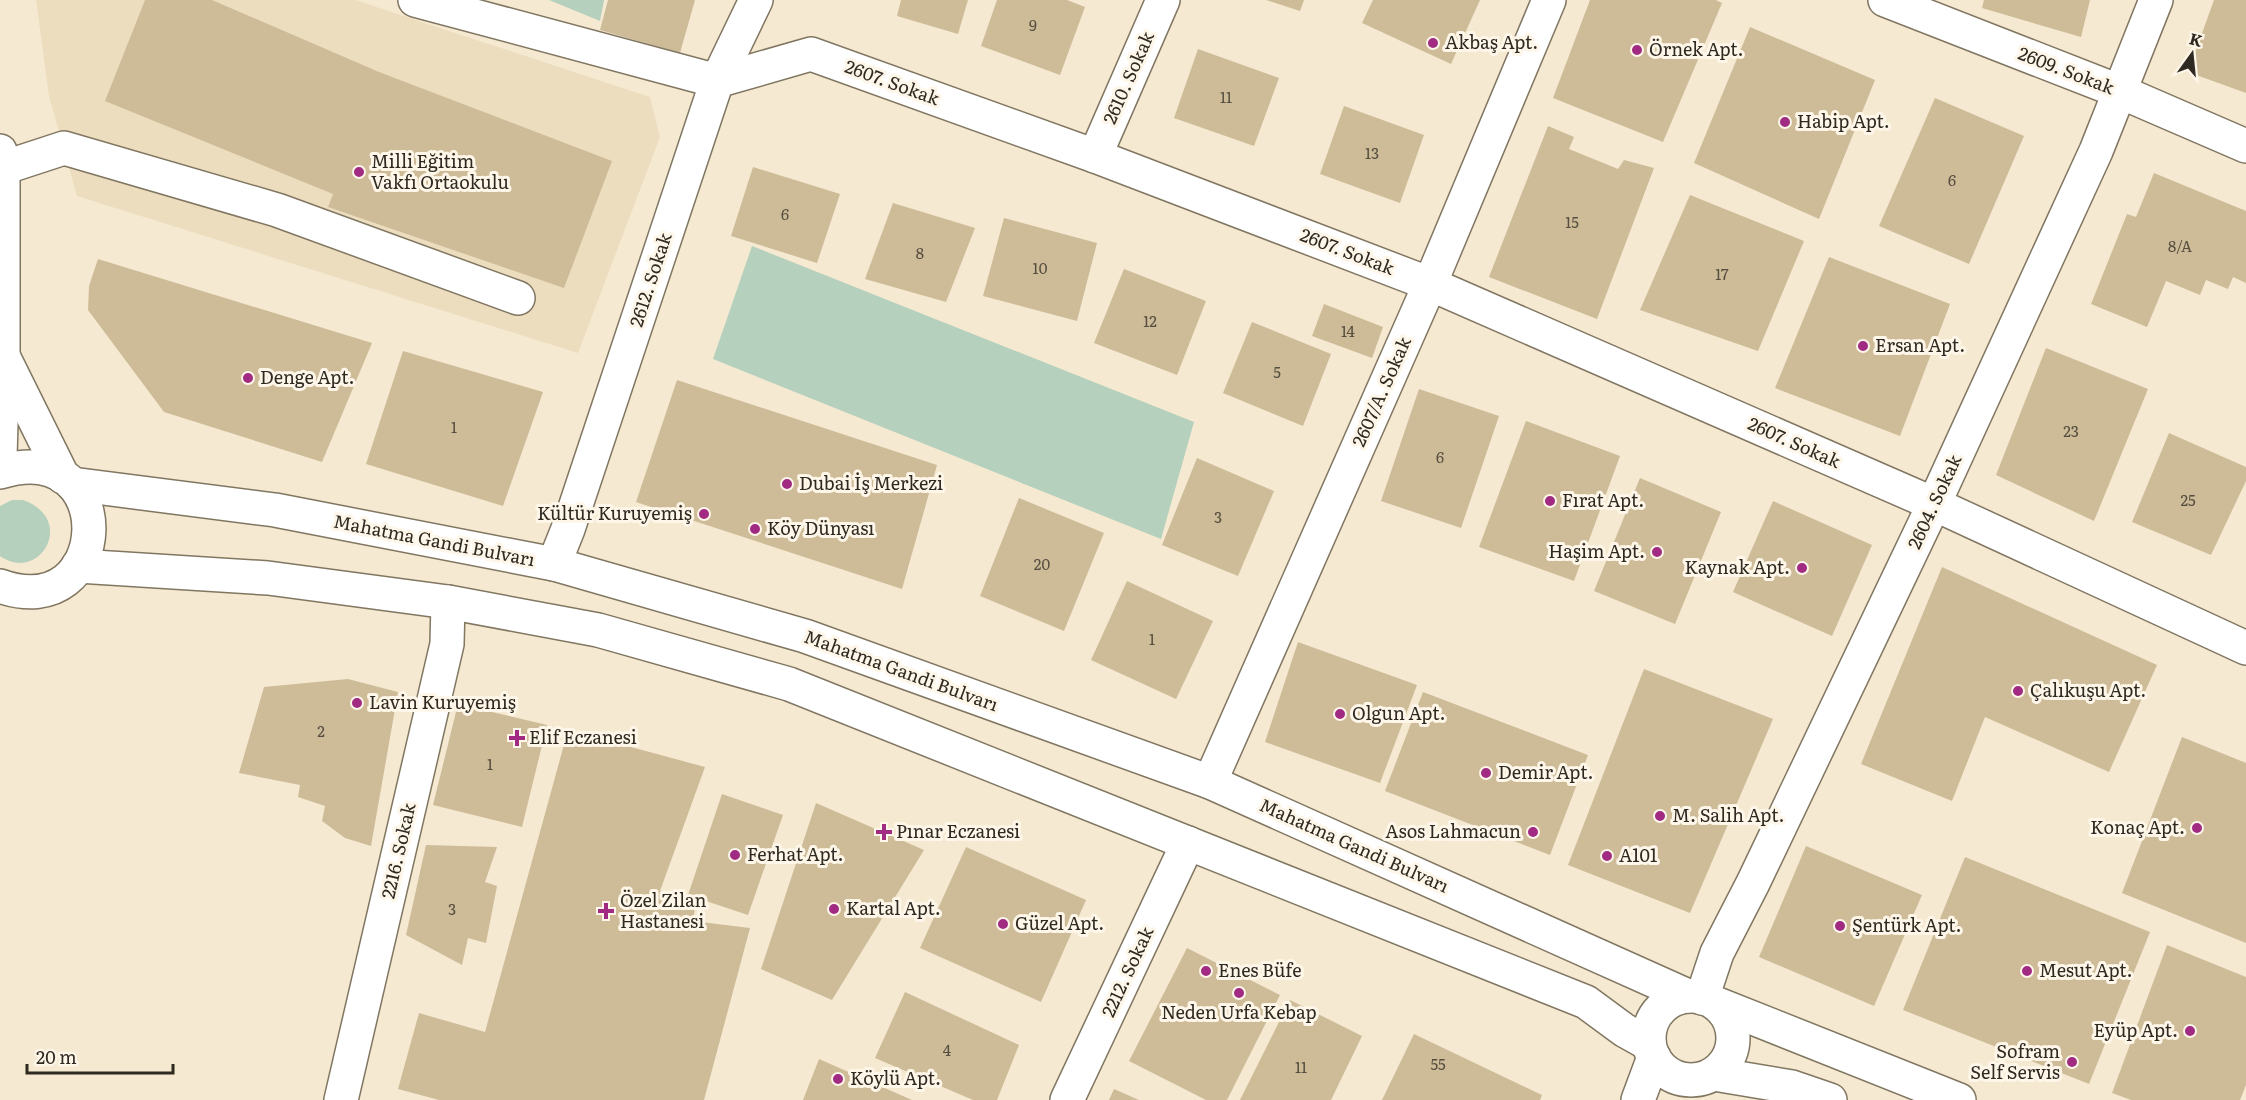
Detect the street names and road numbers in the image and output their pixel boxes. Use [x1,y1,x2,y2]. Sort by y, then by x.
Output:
street label: 2610. Sokak [1095,26,1160,128]
street label: 2609. Sokak [2015,39,2119,101]
street label: 2607. Sokak [841,52,945,112]
street label: 2607. Sokak [1297,220,1399,281]
street label: 2612. Sokak [622,228,678,330]
street label: 2607/A. Sokak [1344,331,1417,451]
street label: 2607. Sokak [1744,409,1846,474]
street label: 2604. Sokak [1900,449,1968,553]
street label: Mahatma Gandi Bulvarı [331,507,537,572]
street label: Mahatma Gandi Bulvarı [801,622,1002,717]
street label: Mahatma Gandi Bulvarı [1256,791,1454,899]
street label: 2216. Sokak [373,799,422,901]
street label: 2212. Sokak [1094,921,1160,1021]

